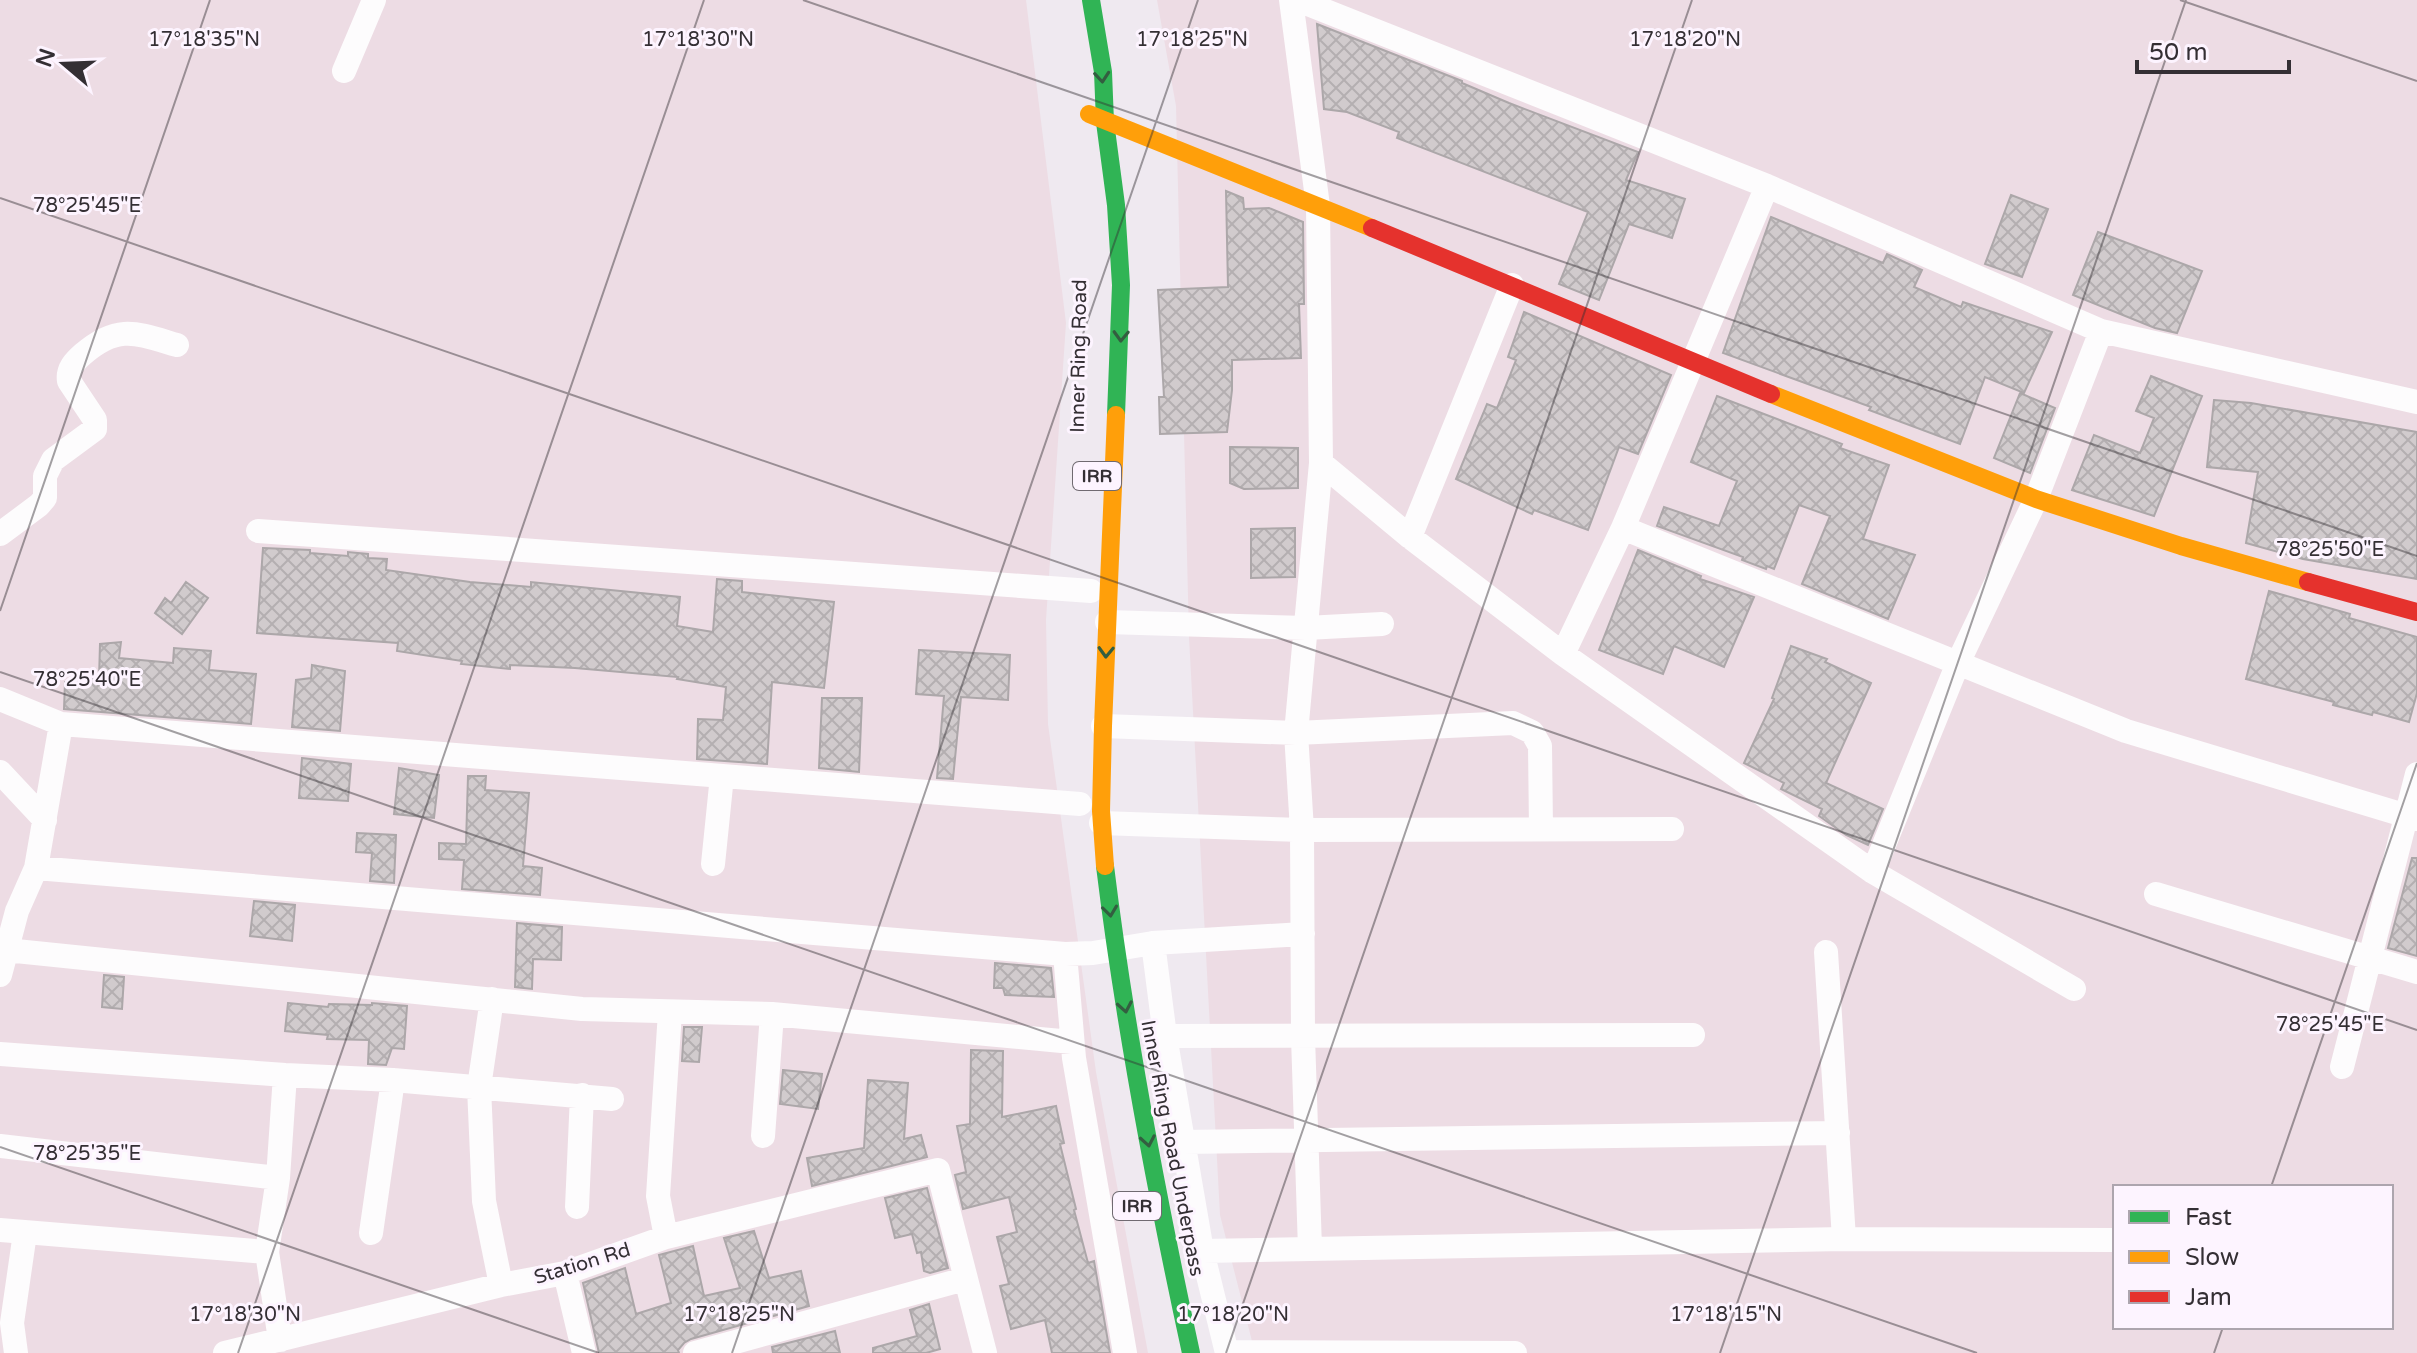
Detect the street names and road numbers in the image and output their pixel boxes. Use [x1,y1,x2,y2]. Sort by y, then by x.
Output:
street label: Inner Ring Road [1066,279,1092,433]
road number: IRR [1073,462,1121,490]
street label: Inner Ring Road Underpass [1135,1018,1209,1278]
road number: IRR [1113,1192,1161,1220]
street label: Station Rd [531,1238,633,1290]

